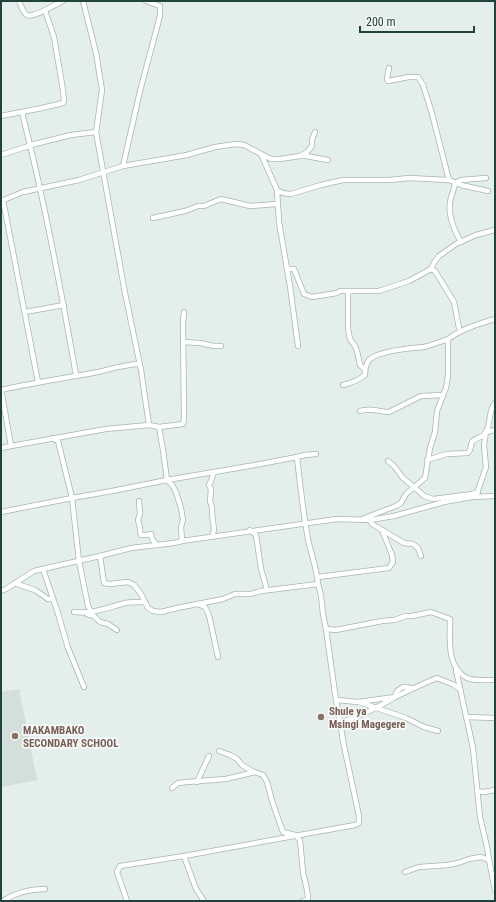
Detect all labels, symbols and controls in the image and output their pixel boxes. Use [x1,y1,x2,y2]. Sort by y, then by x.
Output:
scale bar [360,8,474,34]
text: 200 m [366,15,396,29]
place label: Shule ya Msingi Magegere [329,705,405,731]
marker: Shule ya Msingi Magegere [316,712,326,722]
place label: MAKAMBAKO SECONDARY SCHOOL [23,724,118,750]
marker: MAKAMBAKO SECONDARY SCHOOL [10,731,20,741]

